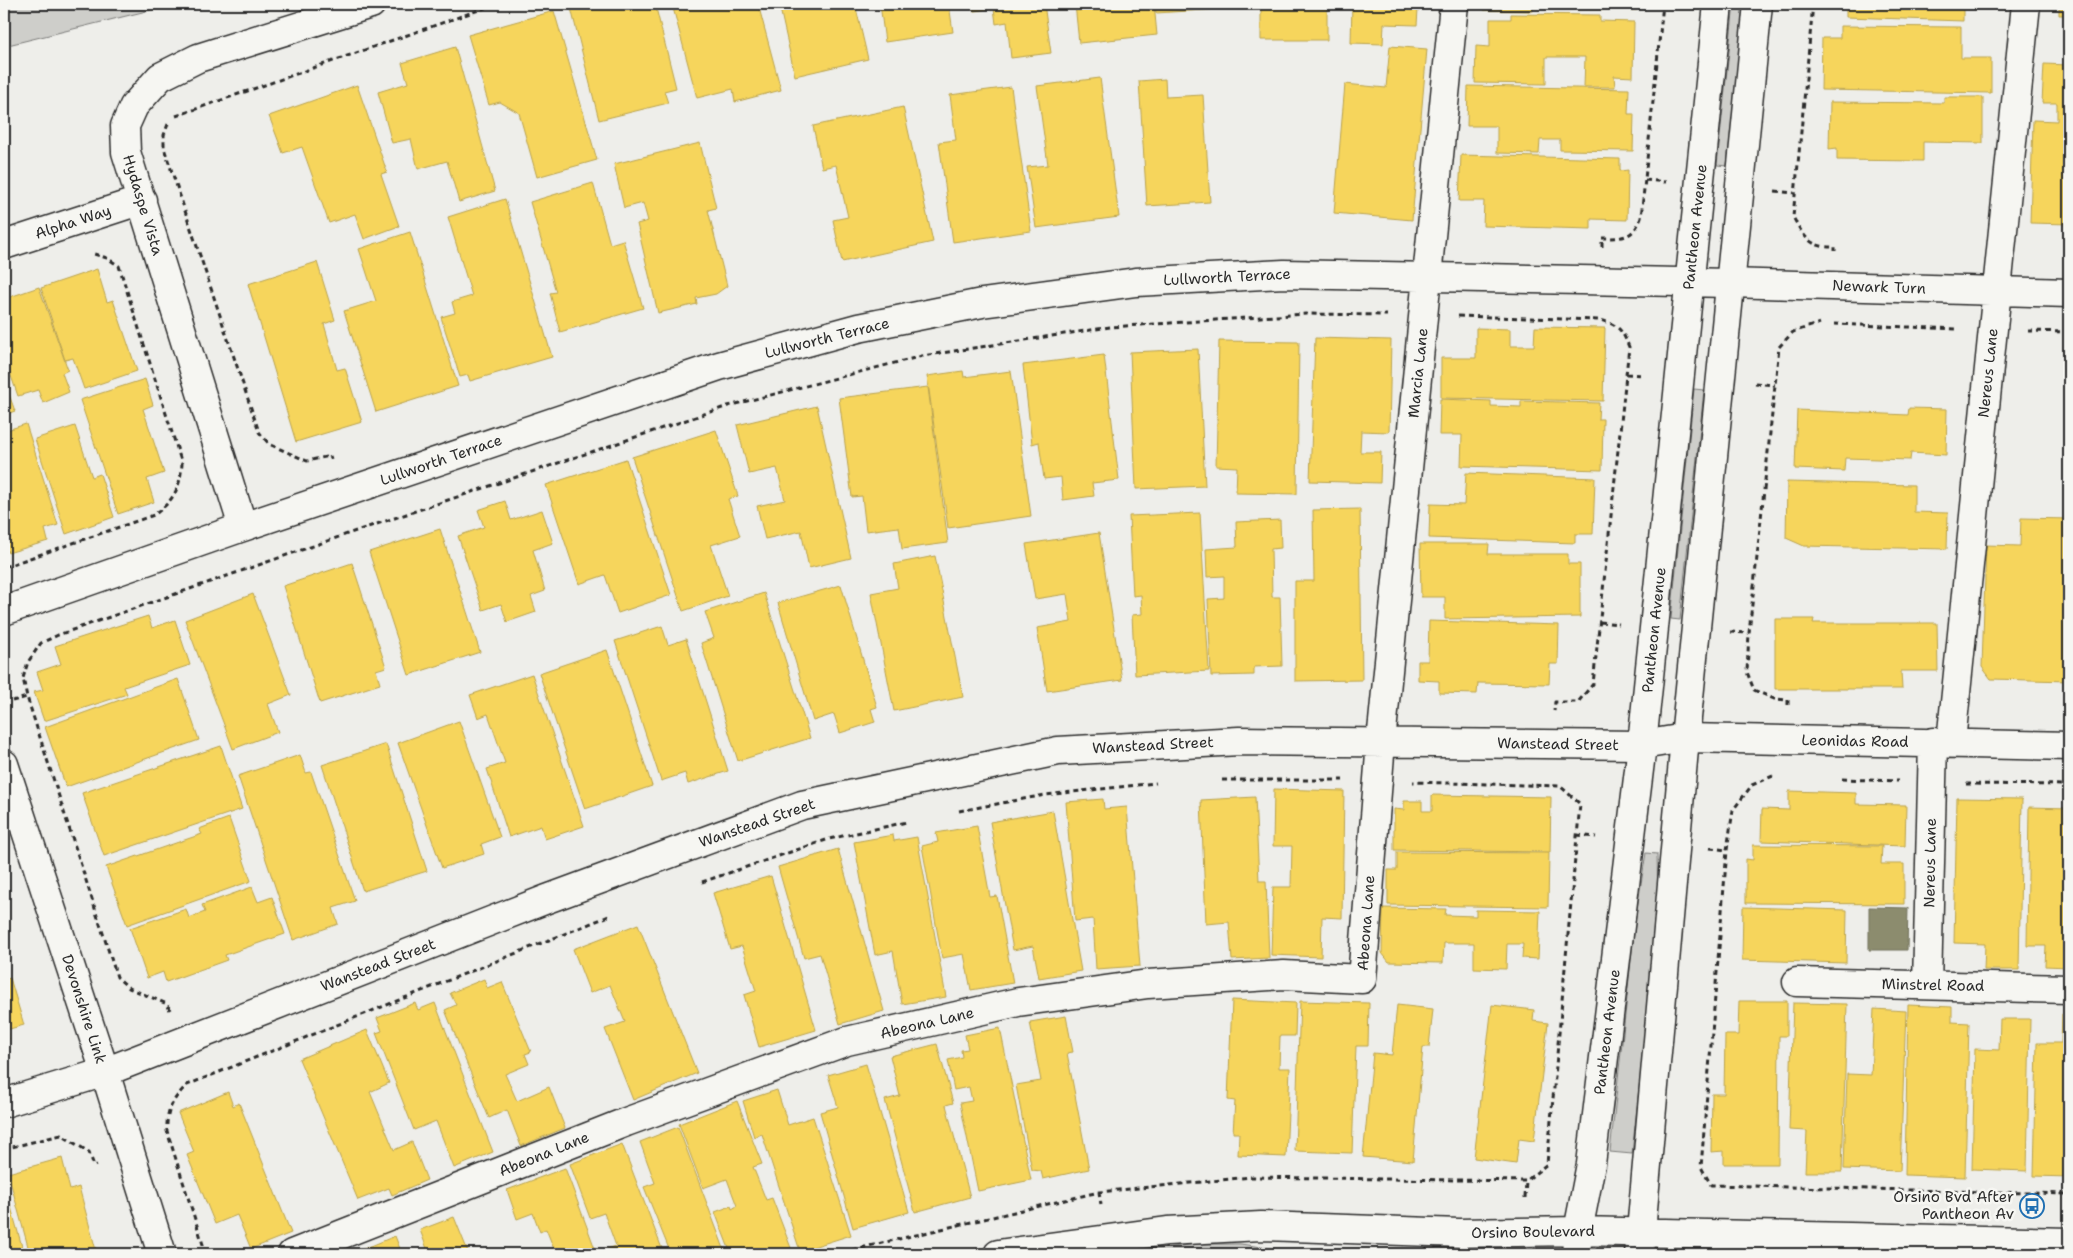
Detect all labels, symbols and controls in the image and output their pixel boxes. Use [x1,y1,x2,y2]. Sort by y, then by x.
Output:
street label: Hydaspe Vista [118,152,168,258]
street label: Pantheon Avenue [1678,163,1712,291]
street label: Alpha Way [32,200,114,244]
street label: Lullworth Terrace [1163,264,1291,290]
street label: Newark Turn [1832,275,1926,299]
street label: Lullworth Terrace [763,313,891,363]
street label: Marcia Lane [1403,327,1433,419]
street label: Nereus Lane [1973,327,2003,419]
street label: Lullworth Terrace [377,430,505,490]
street label: Pantheon Avenue [1637,566,1671,694]
street label: Leonidas Road [1801,730,1909,752]
street label: Wanstead Street [1092,732,1214,758]
street label: Wanstead Street [1497,733,1619,755]
street label: Wanstead Street [696,794,818,852]
street label: Nereus Lane [1919,818,1941,908]
street label: Abeona Lane [1353,875,1379,971]
street label: Wanstead Street [318,934,438,996]
street label: Devonshire Link [57,952,111,1066]
street label: Pantheon Avenue [1589,968,1625,1096]
street label: Minstrel Road [1881,974,1985,996]
street label: Abeona Lane [878,1002,976,1044]
street label: Abeona Lane [496,1127,592,1181]
place label: Orsino Bvd After Pantheon Av [1893,1187,2014,1224]
bus stop icon: Orsino Bvd After Pantheon Av [2019,1193,2045,1219]
street label: Orsino Boulevard [1471,1221,1595,1243]

